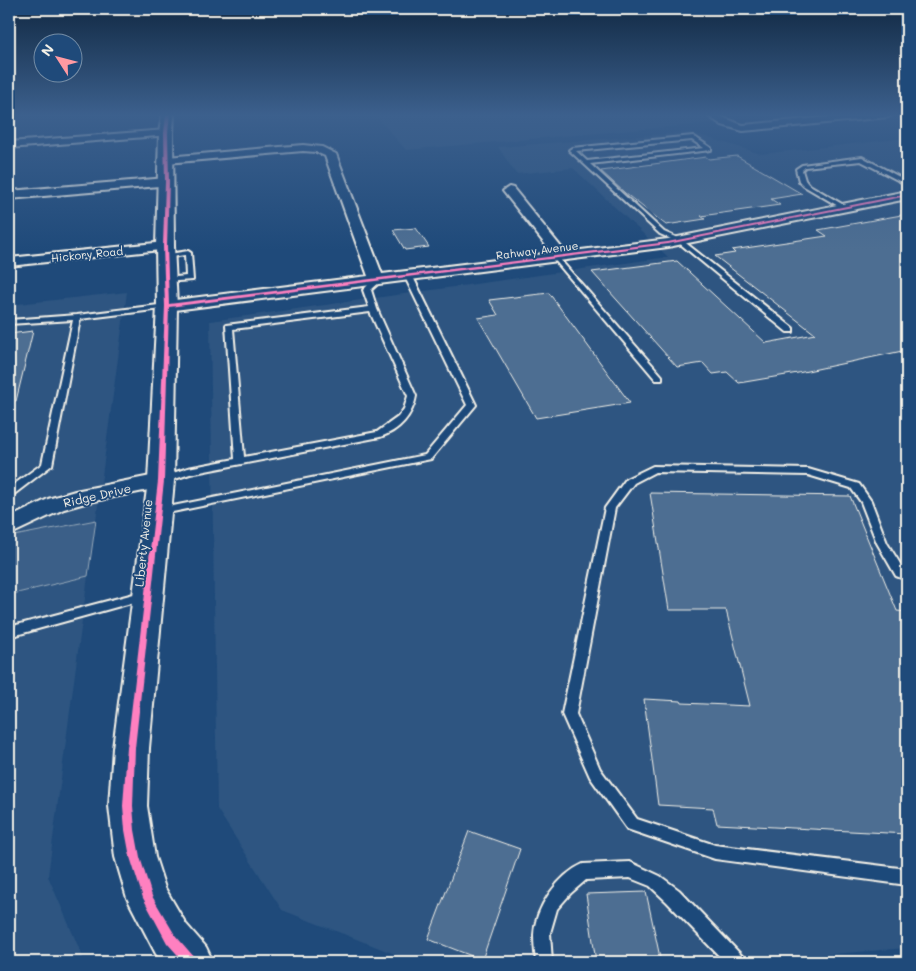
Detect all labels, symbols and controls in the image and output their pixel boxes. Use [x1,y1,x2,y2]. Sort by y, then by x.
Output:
north arrow [32,32,82,82]
text: N [36,40,58,60]
street label: Rahway Avenue [495,237,579,262]
street label: Hickory Road [50,243,124,265]
street label: Ridge Drive [62,479,132,511]
street label: Liberty Avenue [130,498,156,588]

